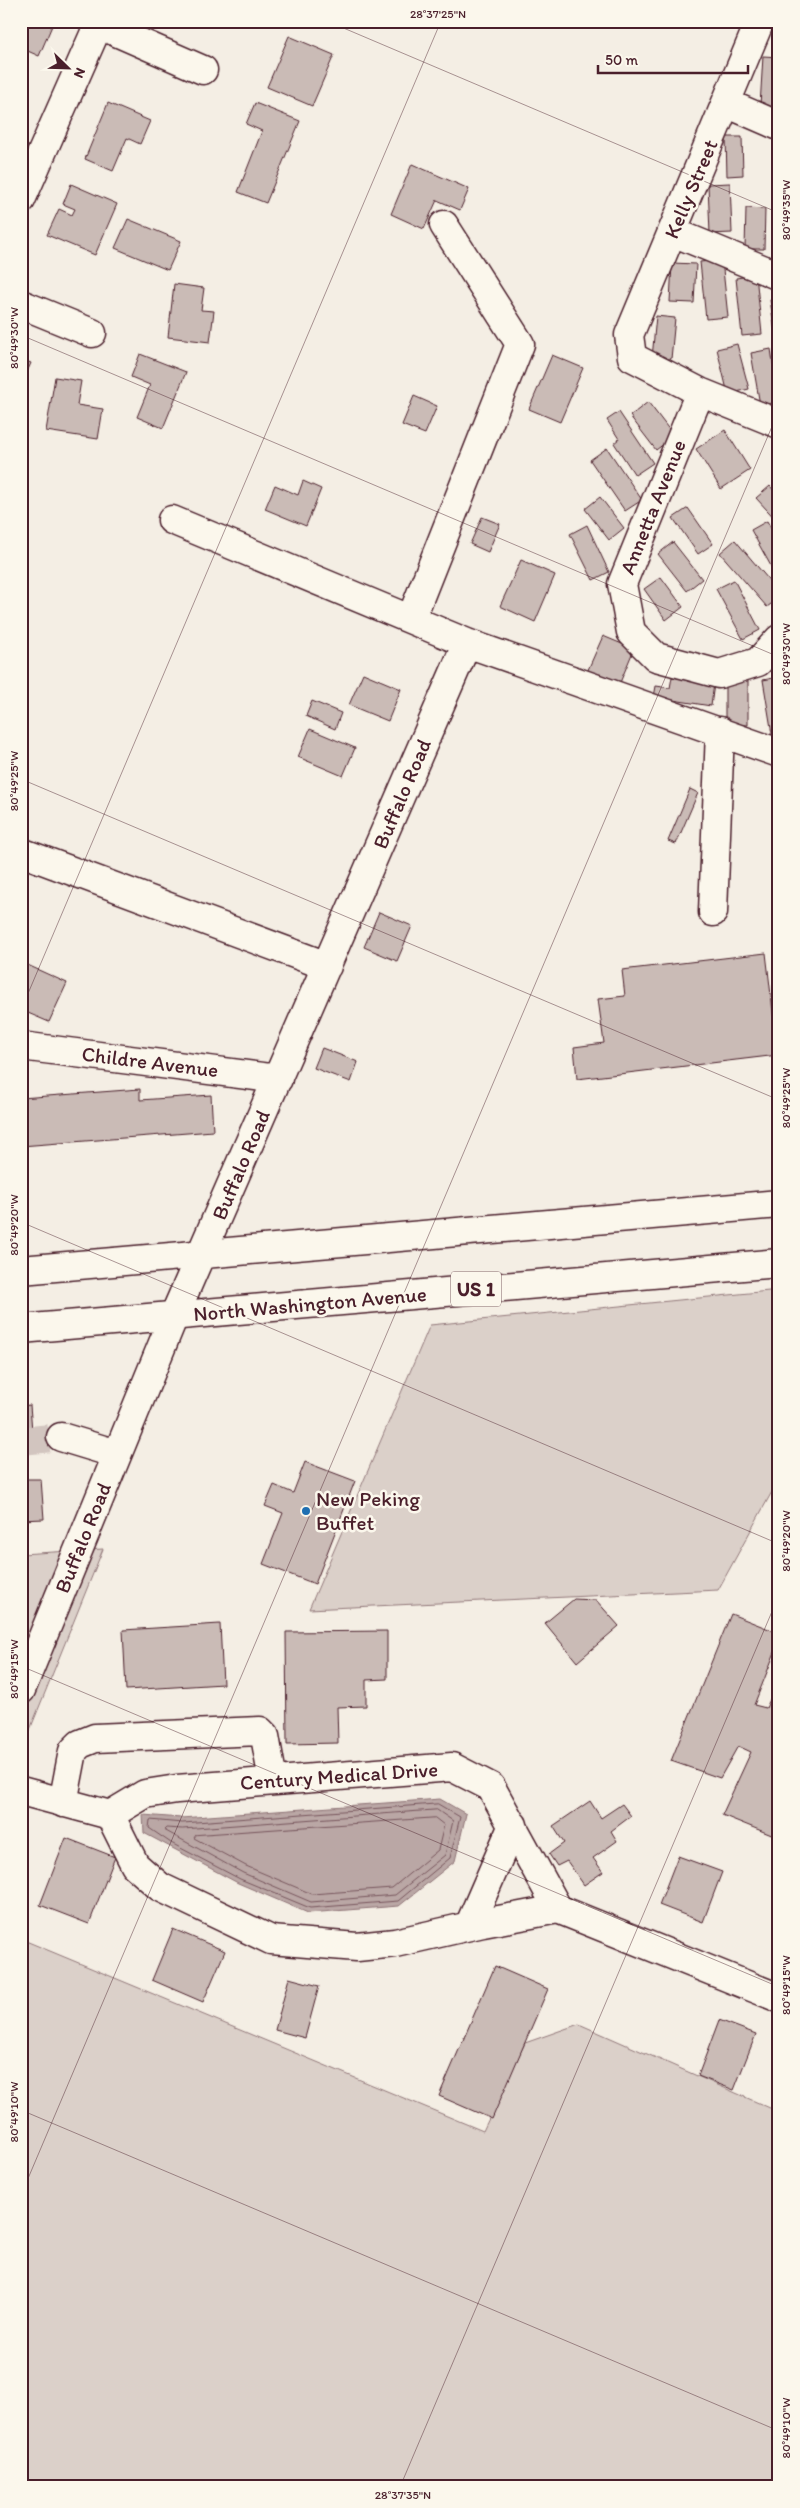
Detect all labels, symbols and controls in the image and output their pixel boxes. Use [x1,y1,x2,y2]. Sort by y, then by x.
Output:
text: 28°37'25"N [410,7,466,21]
north arrow [42,42,92,92]
scale bar [598,42,748,74]
text: 50 m [605,51,638,69]
text: N [70,65,89,81]
street label: Kelly Street [658,135,723,242]
text: 80°49'35"W [779,180,793,240]
text: 80°49'30"W [7,307,21,369]
street label: Annetta Avenue [614,436,691,578]
text: 80°49'30"W [779,623,793,685]
street label: Buffalo Road [367,735,436,853]
text: 80°49'25"W [7,751,21,811]
street label: Childre Avenue [80,1041,220,1082]
text: 80°49'25"W [779,1068,793,1128]
street label: Buffalo Road [206,1106,275,1224]
text: 80°49'20"W [7,1194,21,1256]
road number: US 1 [451,1272,501,1306]
street label: North Washington Avenue [192,1281,428,1326]
street label: Buffalo Road [49,1479,116,1597]
place label: New Peking Buffet [316,1486,420,1535]
marker: New Peking Buffet [300,1505,312,1517]
text: 80°49'20"W [779,1510,793,1572]
text: 80°49'15"W [7,1639,21,1699]
street label: Century Medical Drive [239,1756,439,1795]
text: 80°49'15"W [779,1955,793,2015]
text: 80°49'10"W [7,2082,21,2142]
text: 80°49'10"W [779,2398,793,2458]
text: 28°37'35"N [375,2488,431,2502]

